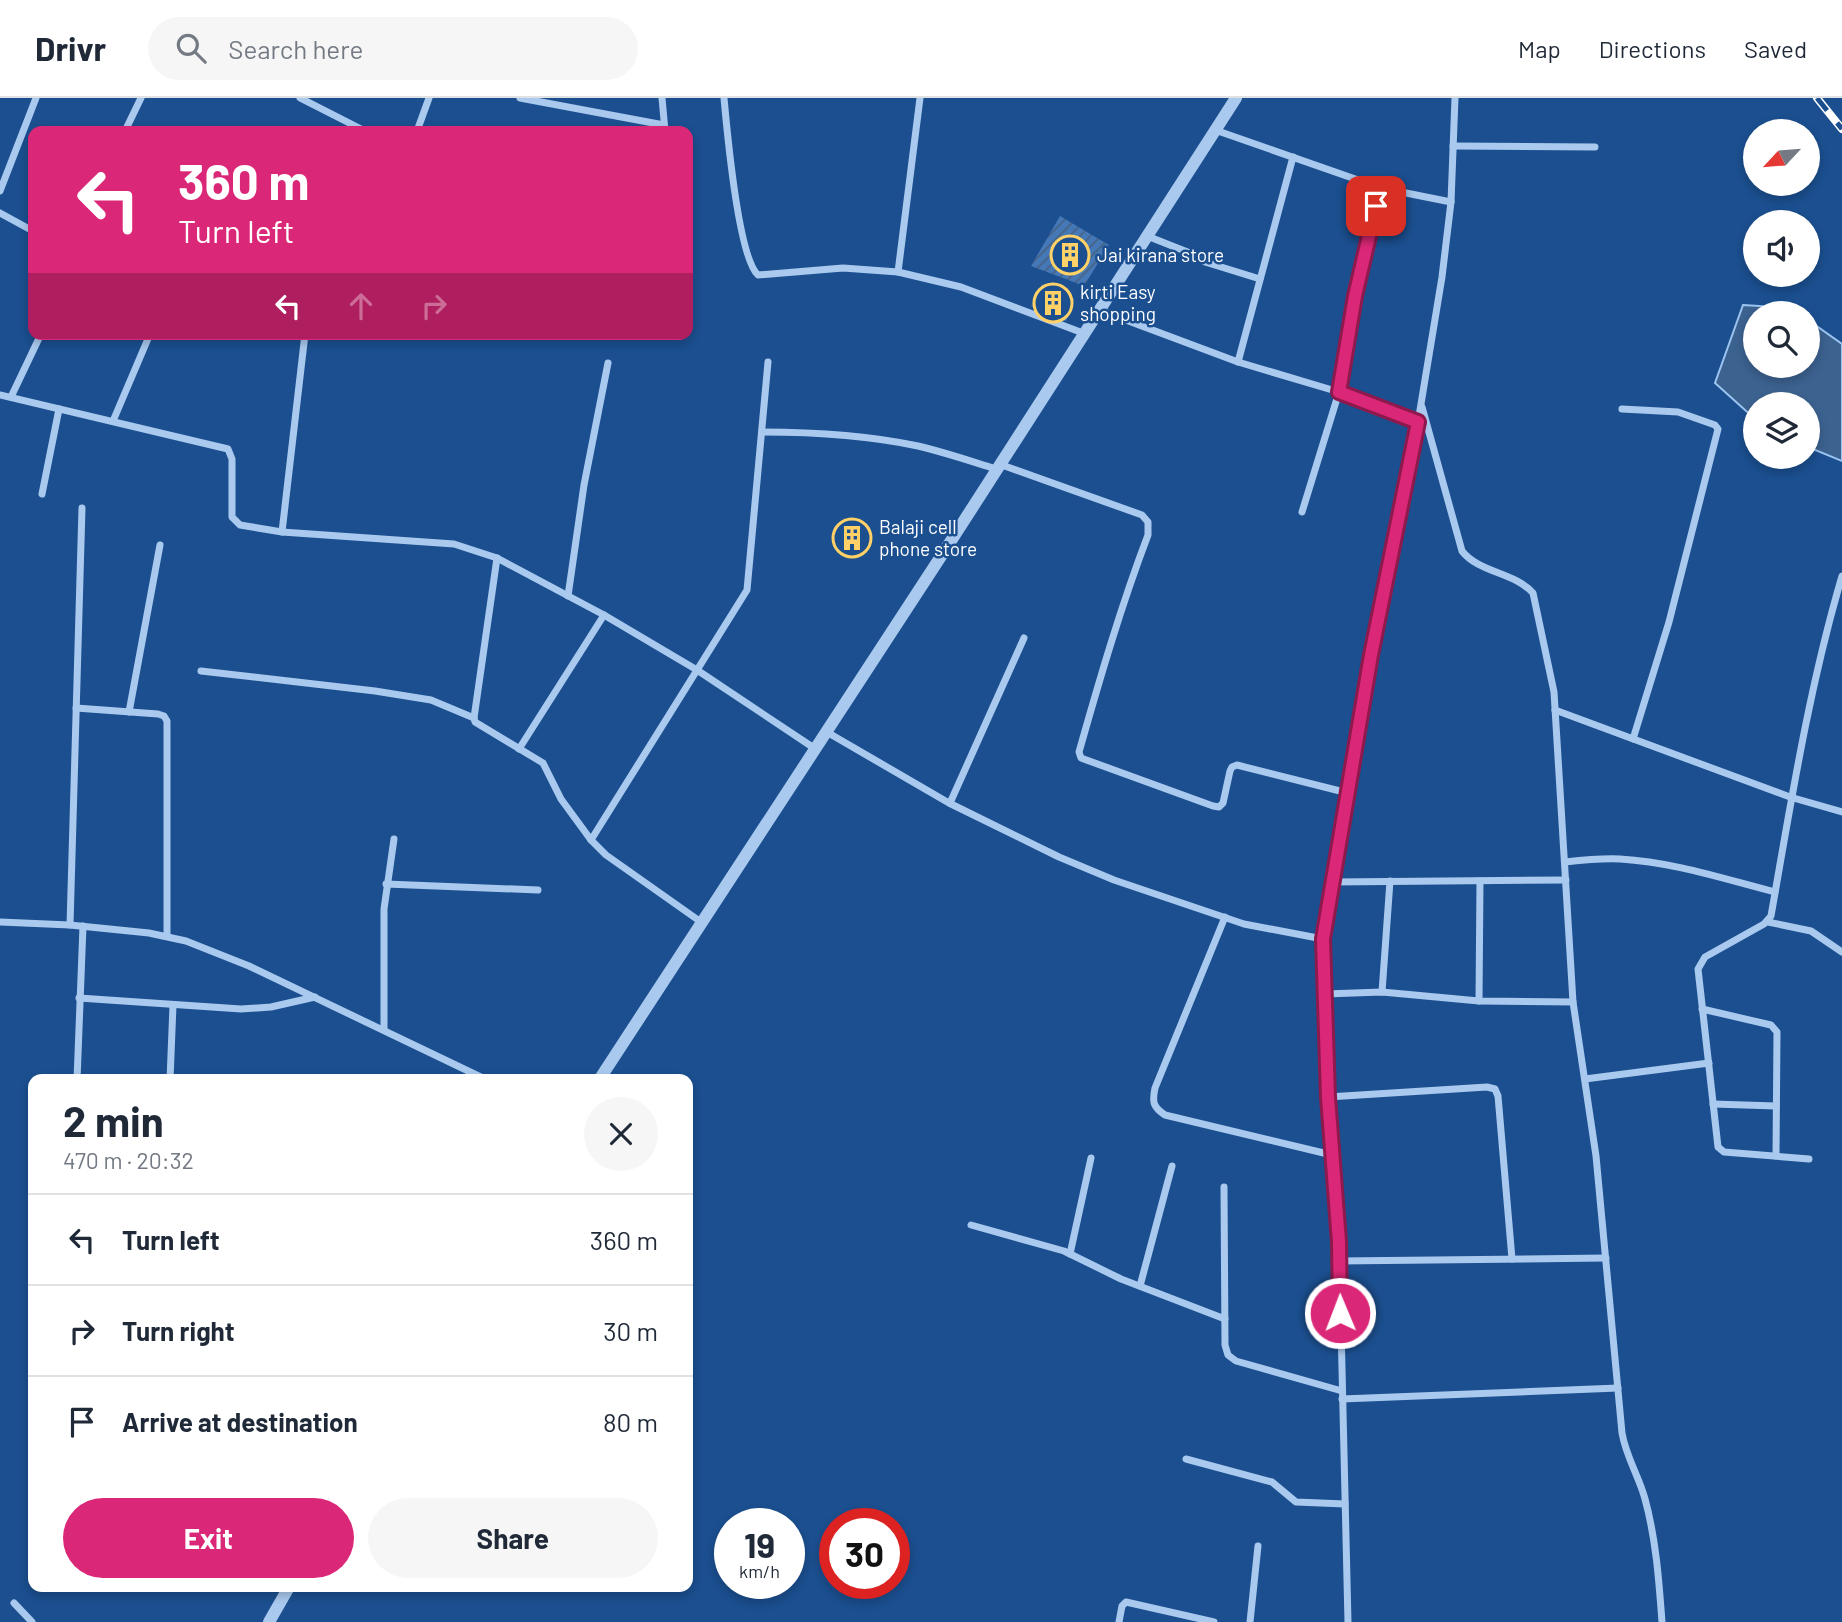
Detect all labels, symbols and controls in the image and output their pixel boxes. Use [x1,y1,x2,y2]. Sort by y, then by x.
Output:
search box [148,17,638,80]
text: Drivr [35,28,106,68]
icon: search [172,29,210,67]
text: Search here [228,33,363,64]
text: Map [1518,34,1561,63]
text: Directions [1599,34,1706,63]
text: Saved [1744,34,1807,63]
north arrow [1743,119,1820,196]
map controls [1743,119,1820,469]
text: 360 m [178,151,309,210]
icon: left [63,154,154,245]
pin [1346,176,1406,236]
icon: arrive [1357,187,1395,225]
button: sound [1743,210,1820,287]
text: Turn left [178,211,295,249]
building icon: Jai kirana store [1049,234,1091,276]
place label: Jai kirana store [1097,243,1224,266]
place label: kirti Easy shopping [1080,280,1156,325]
building icon: kirti Easy shopping [1032,282,1074,324]
icon: left [269,287,307,325]
icon: ahead [342,287,380,325]
icon: right [415,287,453,325]
button: search [1743,301,1820,378]
button: layers [1743,392,1820,469]
place label: Balaji cell phone store [879,515,977,560]
building icon: Balaji cell phone store [831,517,873,559]
text: 2 min [63,1095,164,1145]
button: close [584,1097,658,1171]
text: 470 m · 20:32 [63,1146,194,1174]
icon: left [63,1221,101,1259]
text: Turn left [122,1224,220,1255]
text: 360 m [590,1224,658,1255]
position arrow [1303,1276,1377,1350]
icon: right [63,1312,101,1350]
text: Turn right [122,1315,235,1346]
text: 30 m [603,1315,658,1346]
icon: arrive [63,1403,101,1441]
text: Arrive at destination [122,1406,358,1437]
text: 80 m [603,1406,658,1437]
button: Exit [63,1498,354,1578]
button: Share [368,1498,658,1578]
speed limit sign: 30 [819,1508,910,1599]
text: 19 [744,1523,775,1565]
text: km/h [739,1560,780,1582]

